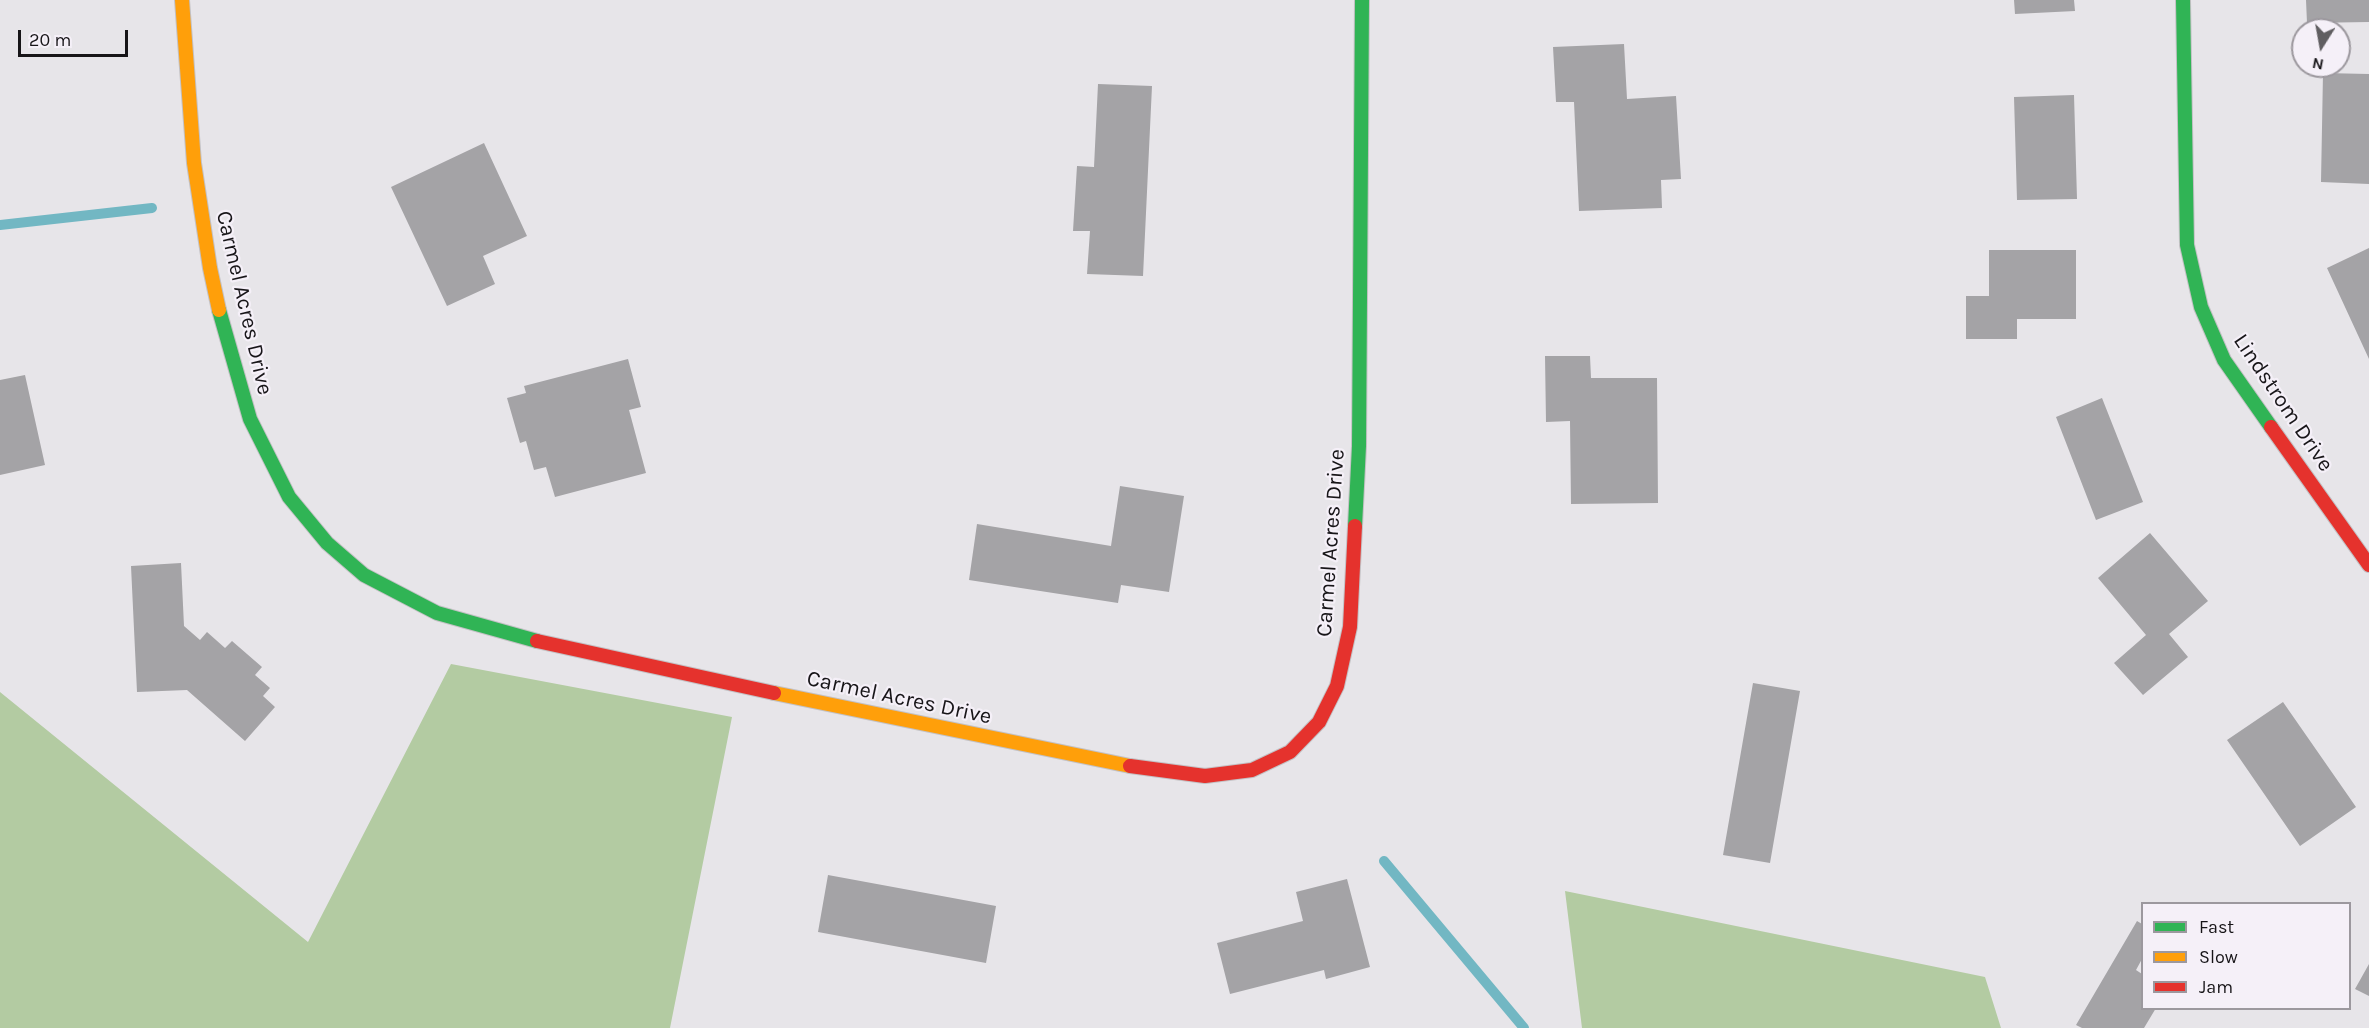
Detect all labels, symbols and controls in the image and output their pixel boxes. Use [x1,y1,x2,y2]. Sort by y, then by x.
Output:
scale bar [21,18,130,56]
north arrow [2291,18,2351,78]
text: 20 m [29,29,71,51]
text: N [2310,54,2325,75]
street label: Carmel Acres Drive [210,208,278,398]
street label: Lindstrom Drive [2227,329,2339,477]
street label: Carmel Acres Drive [1311,448,1351,638]
street label: Carmel Acres Drive [804,666,994,730]
legend [2141,902,2351,1010]
text: Fast [2199,916,2234,938]
text: Slow [2199,946,2238,968]
text: Jam [2199,976,2233,998]

